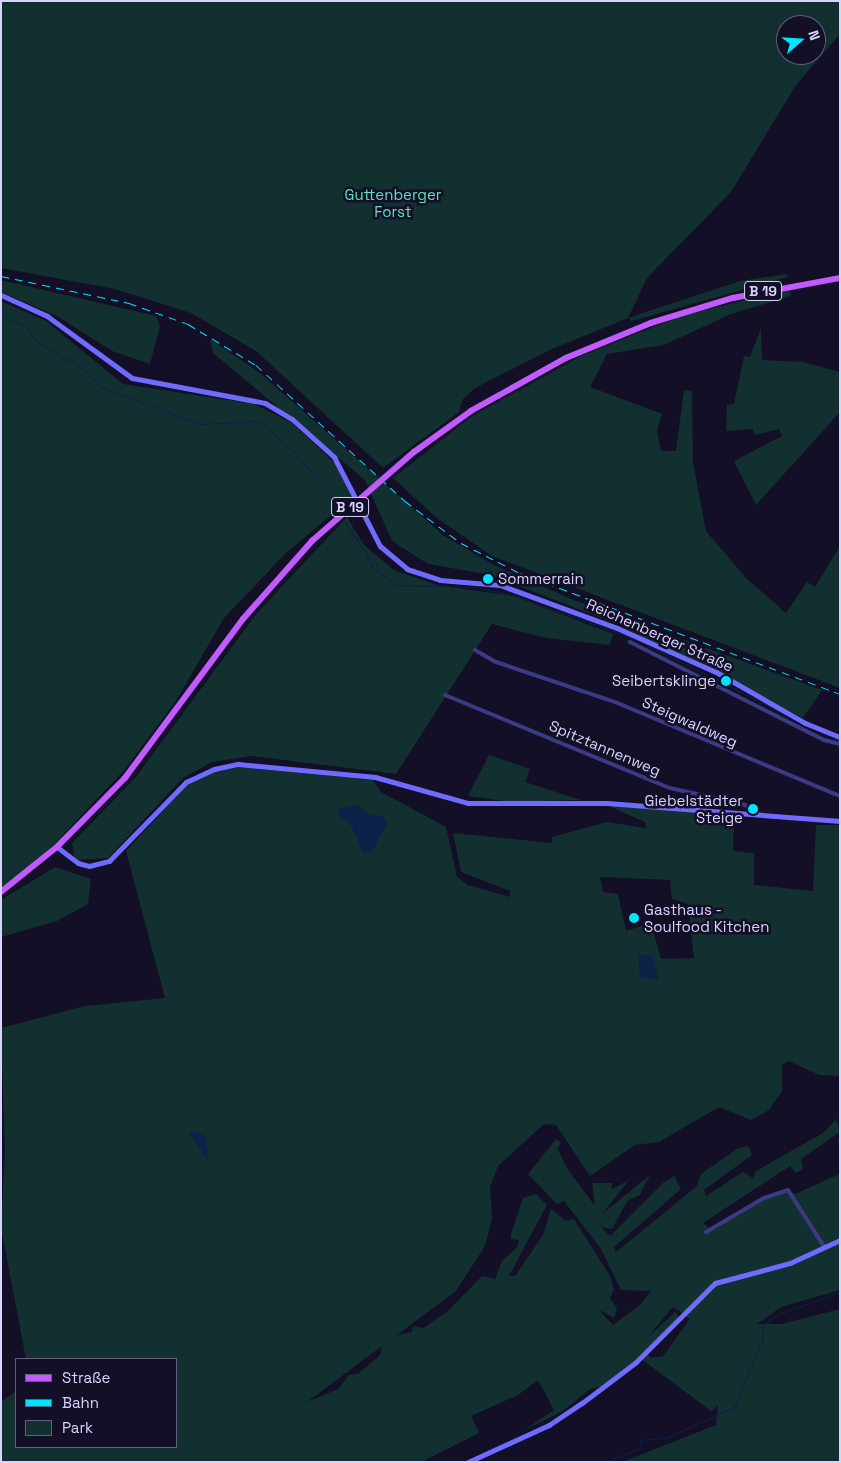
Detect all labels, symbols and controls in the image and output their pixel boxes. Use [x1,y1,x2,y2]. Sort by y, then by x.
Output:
north arrow [776,15,826,65]
text: N [804,28,824,43]
park label: Guttenberger Forst [345,185,441,220]
road number: B 19 [743,280,783,302]
road number: B 19 [330,496,370,518]
place label: Sommerrain [498,570,584,588]
marker: Sommerrain [482,573,494,585]
street label: Reichenberger Straße [584,595,736,675]
place label: Seibertsklinge [612,672,716,690]
marker: Seibertsklinge [720,675,732,687]
street label: Steigwaldweg [640,693,740,751]
street label: Spitztannenweg [546,716,664,780]
place label: Giebelstädter Steige [644,791,743,826]
marker: Giebelstädter Steige [747,803,759,815]
place label: Gasthaus - Soulfood Kitchen [644,900,769,935]
marker: Gasthaus - Soulfood Kitchen [628,912,640,924]
legend [15,1358,178,1448]
text: Straße [62,1368,110,1387]
text: Bahn [62,1393,99,1412]
text: Park [62,1418,93,1437]

